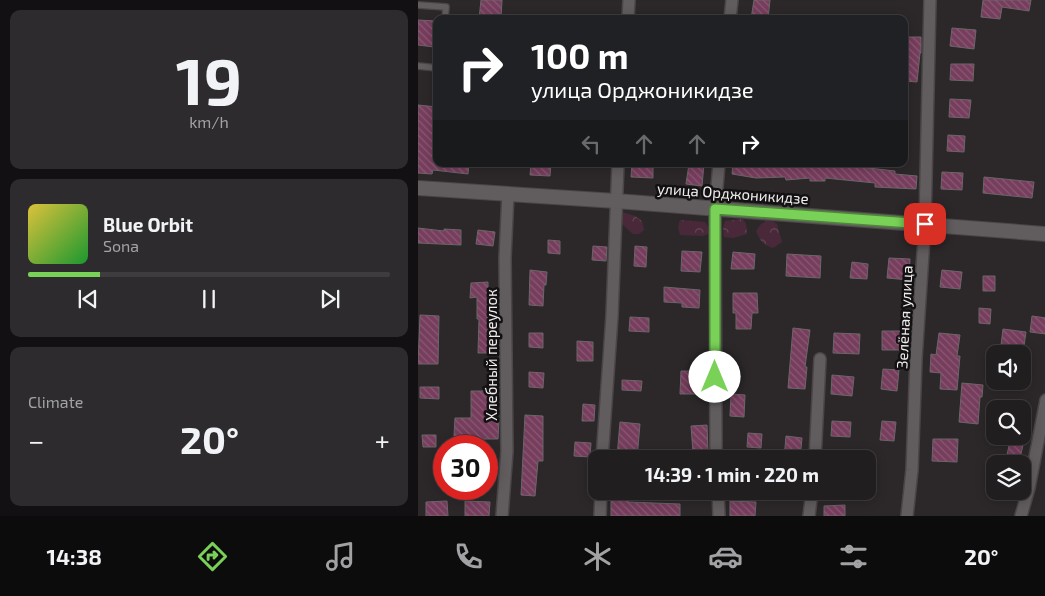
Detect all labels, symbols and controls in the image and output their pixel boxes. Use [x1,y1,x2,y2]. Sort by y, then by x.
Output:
text: 100 m [531,34,629,76]
icon: right [448,35,513,100]
text: 19 [176,40,242,118]
text: улица Орджоникидзе [531,76,754,102]
text: km/h [189,112,229,131]
icon: left [577,130,605,158]
icon: ahead [630,130,658,158]
icon: ahead [683,130,711,158]
icon: right [736,130,764,158]
street label: улица Орджоникидзе [657,179,809,208]
pin [904,203,946,245]
icon: arrive [911,210,939,238]
text: Blue Orbit [103,213,193,236]
text: Sona [103,236,139,255]
street label: Зелёная улица [892,265,917,369]
icon: previous [74,285,102,313]
icon: pause [195,285,223,313]
icon: next [316,285,344,313]
street label: Хлебный переулок [482,289,501,421]
map controls [986,345,1031,500]
button: sound [986,345,1031,390]
position arrow [688,350,740,402]
text: Climate [28,392,83,411]
button: search [986,400,1031,445]
text: 20° [180,416,239,462]
text: − [28,423,44,457]
text: + [375,423,390,457]
speed limit sign: 30 [433,435,498,500]
button: layers [986,455,1031,500]
text: 14:39 · 1 min · 220 m [645,463,819,486]
icon: directions [195,539,230,574]
icon: music [323,539,358,574]
icon: phone [451,539,486,574]
icon: climate [580,539,615,574]
icon: car [708,539,743,574]
icon: filters [836,539,871,574]
text: 14:38 [47,543,102,569]
text: 20° [964,543,998,569]

